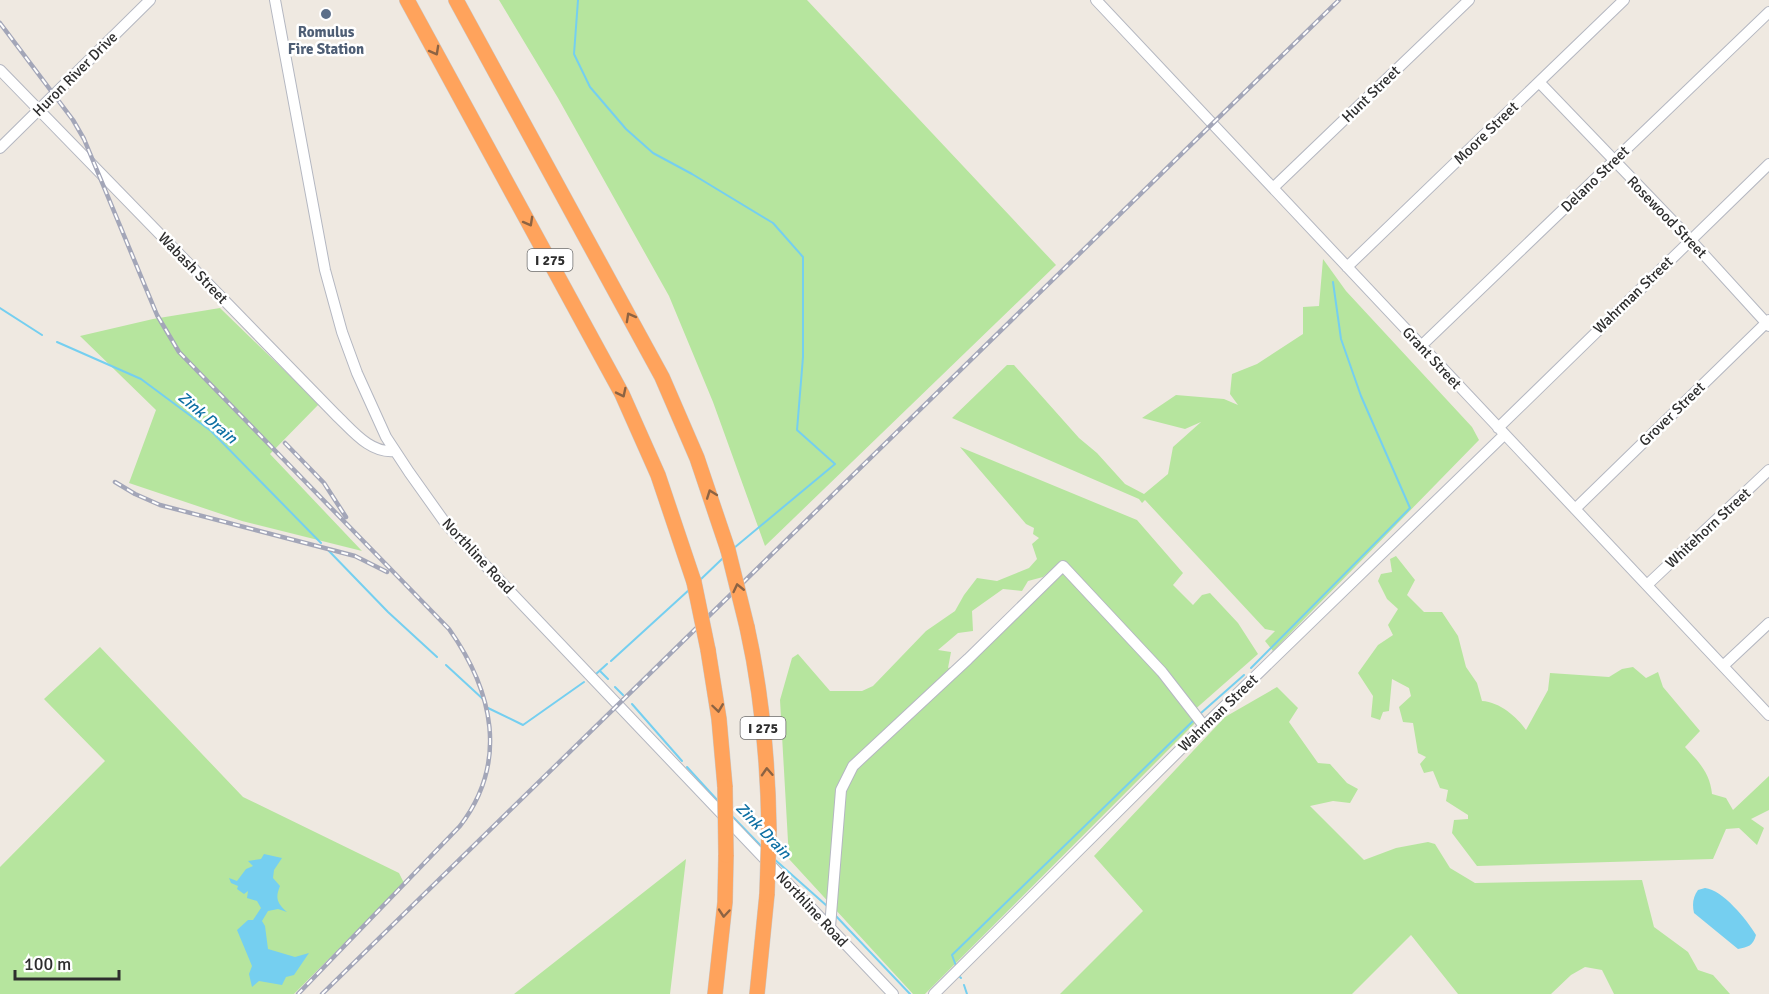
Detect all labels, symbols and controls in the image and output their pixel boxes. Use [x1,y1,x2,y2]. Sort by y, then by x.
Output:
marker: Romulus Fire Station [319,7,333,21]
place label: Romulus Fire Station [288,23,364,58]
street label: Huron River Drive [29,28,121,120]
one-way arrow [428,45,439,55]
street label: Hunt Street [1338,62,1404,126]
street label: Moore Street [1450,98,1522,168]
street label: Delano Street [1557,142,1633,216]
street label: Rosewood Street [1623,172,1711,262]
one-way arrow [522,216,533,226]
street label: Wabash Street [154,229,232,307]
road number: I 275 [528,249,572,271]
street label: Wahrman Street [1589,253,1677,337]
one-way arrow [626,312,637,323]
street label: Grant Street [1399,323,1465,393]
street label: Grover Street [1635,378,1709,450]
water label: Zink Drain [174,387,242,449]
one-way arrow [615,387,626,398]
street label: Whitehorn Street [1662,484,1754,572]
one-way arrow [705,489,718,500]
street label: Northline Road [438,514,518,598]
one-way arrow [732,583,745,593]
street label: Wahrman Street [1174,671,1262,755]
one-way arrow [711,703,723,713]
road number: I 275 [740,717,786,739]
one-way arrow [761,767,774,776]
water label: Zink Drain [731,798,796,864]
street label: Northline Road [772,867,852,951]
one-way arrow [718,909,731,918]
scale bar [15,943,118,981]
text: 100 m [24,953,71,975]

